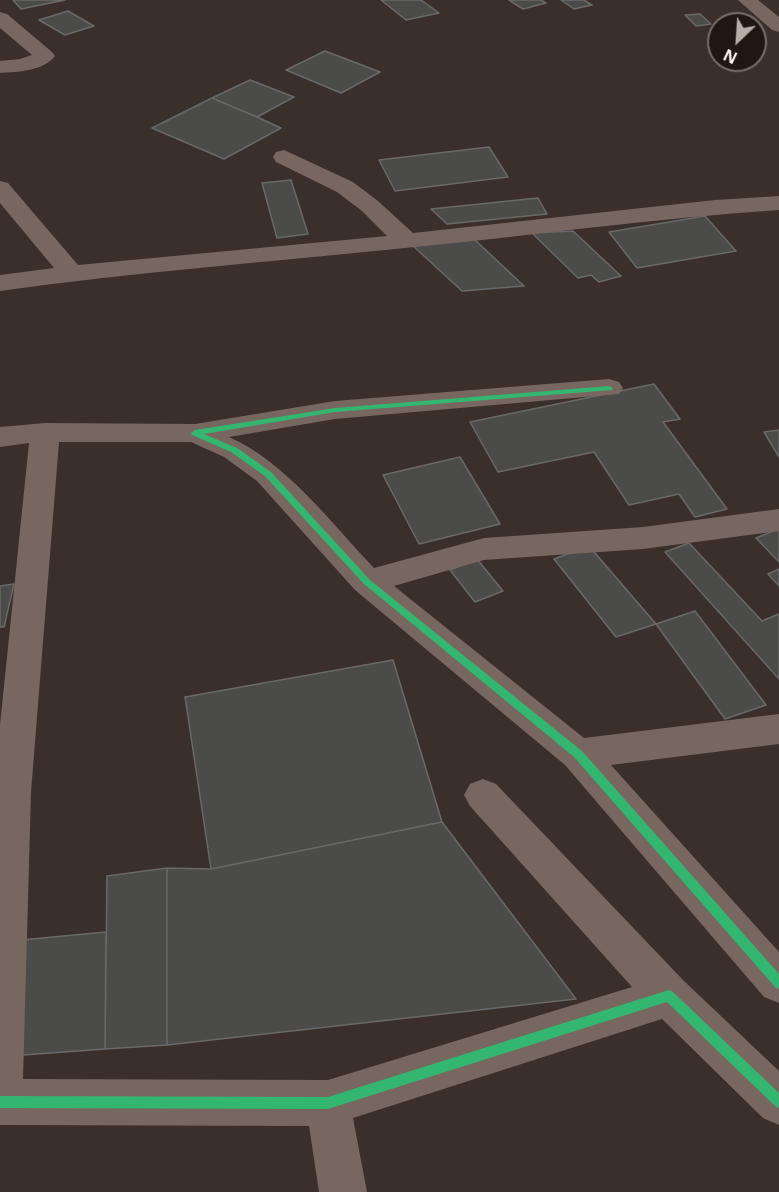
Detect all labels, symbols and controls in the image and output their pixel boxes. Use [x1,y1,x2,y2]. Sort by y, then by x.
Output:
north arrow [707,12,767,72]
text: N [720,44,741,69]

